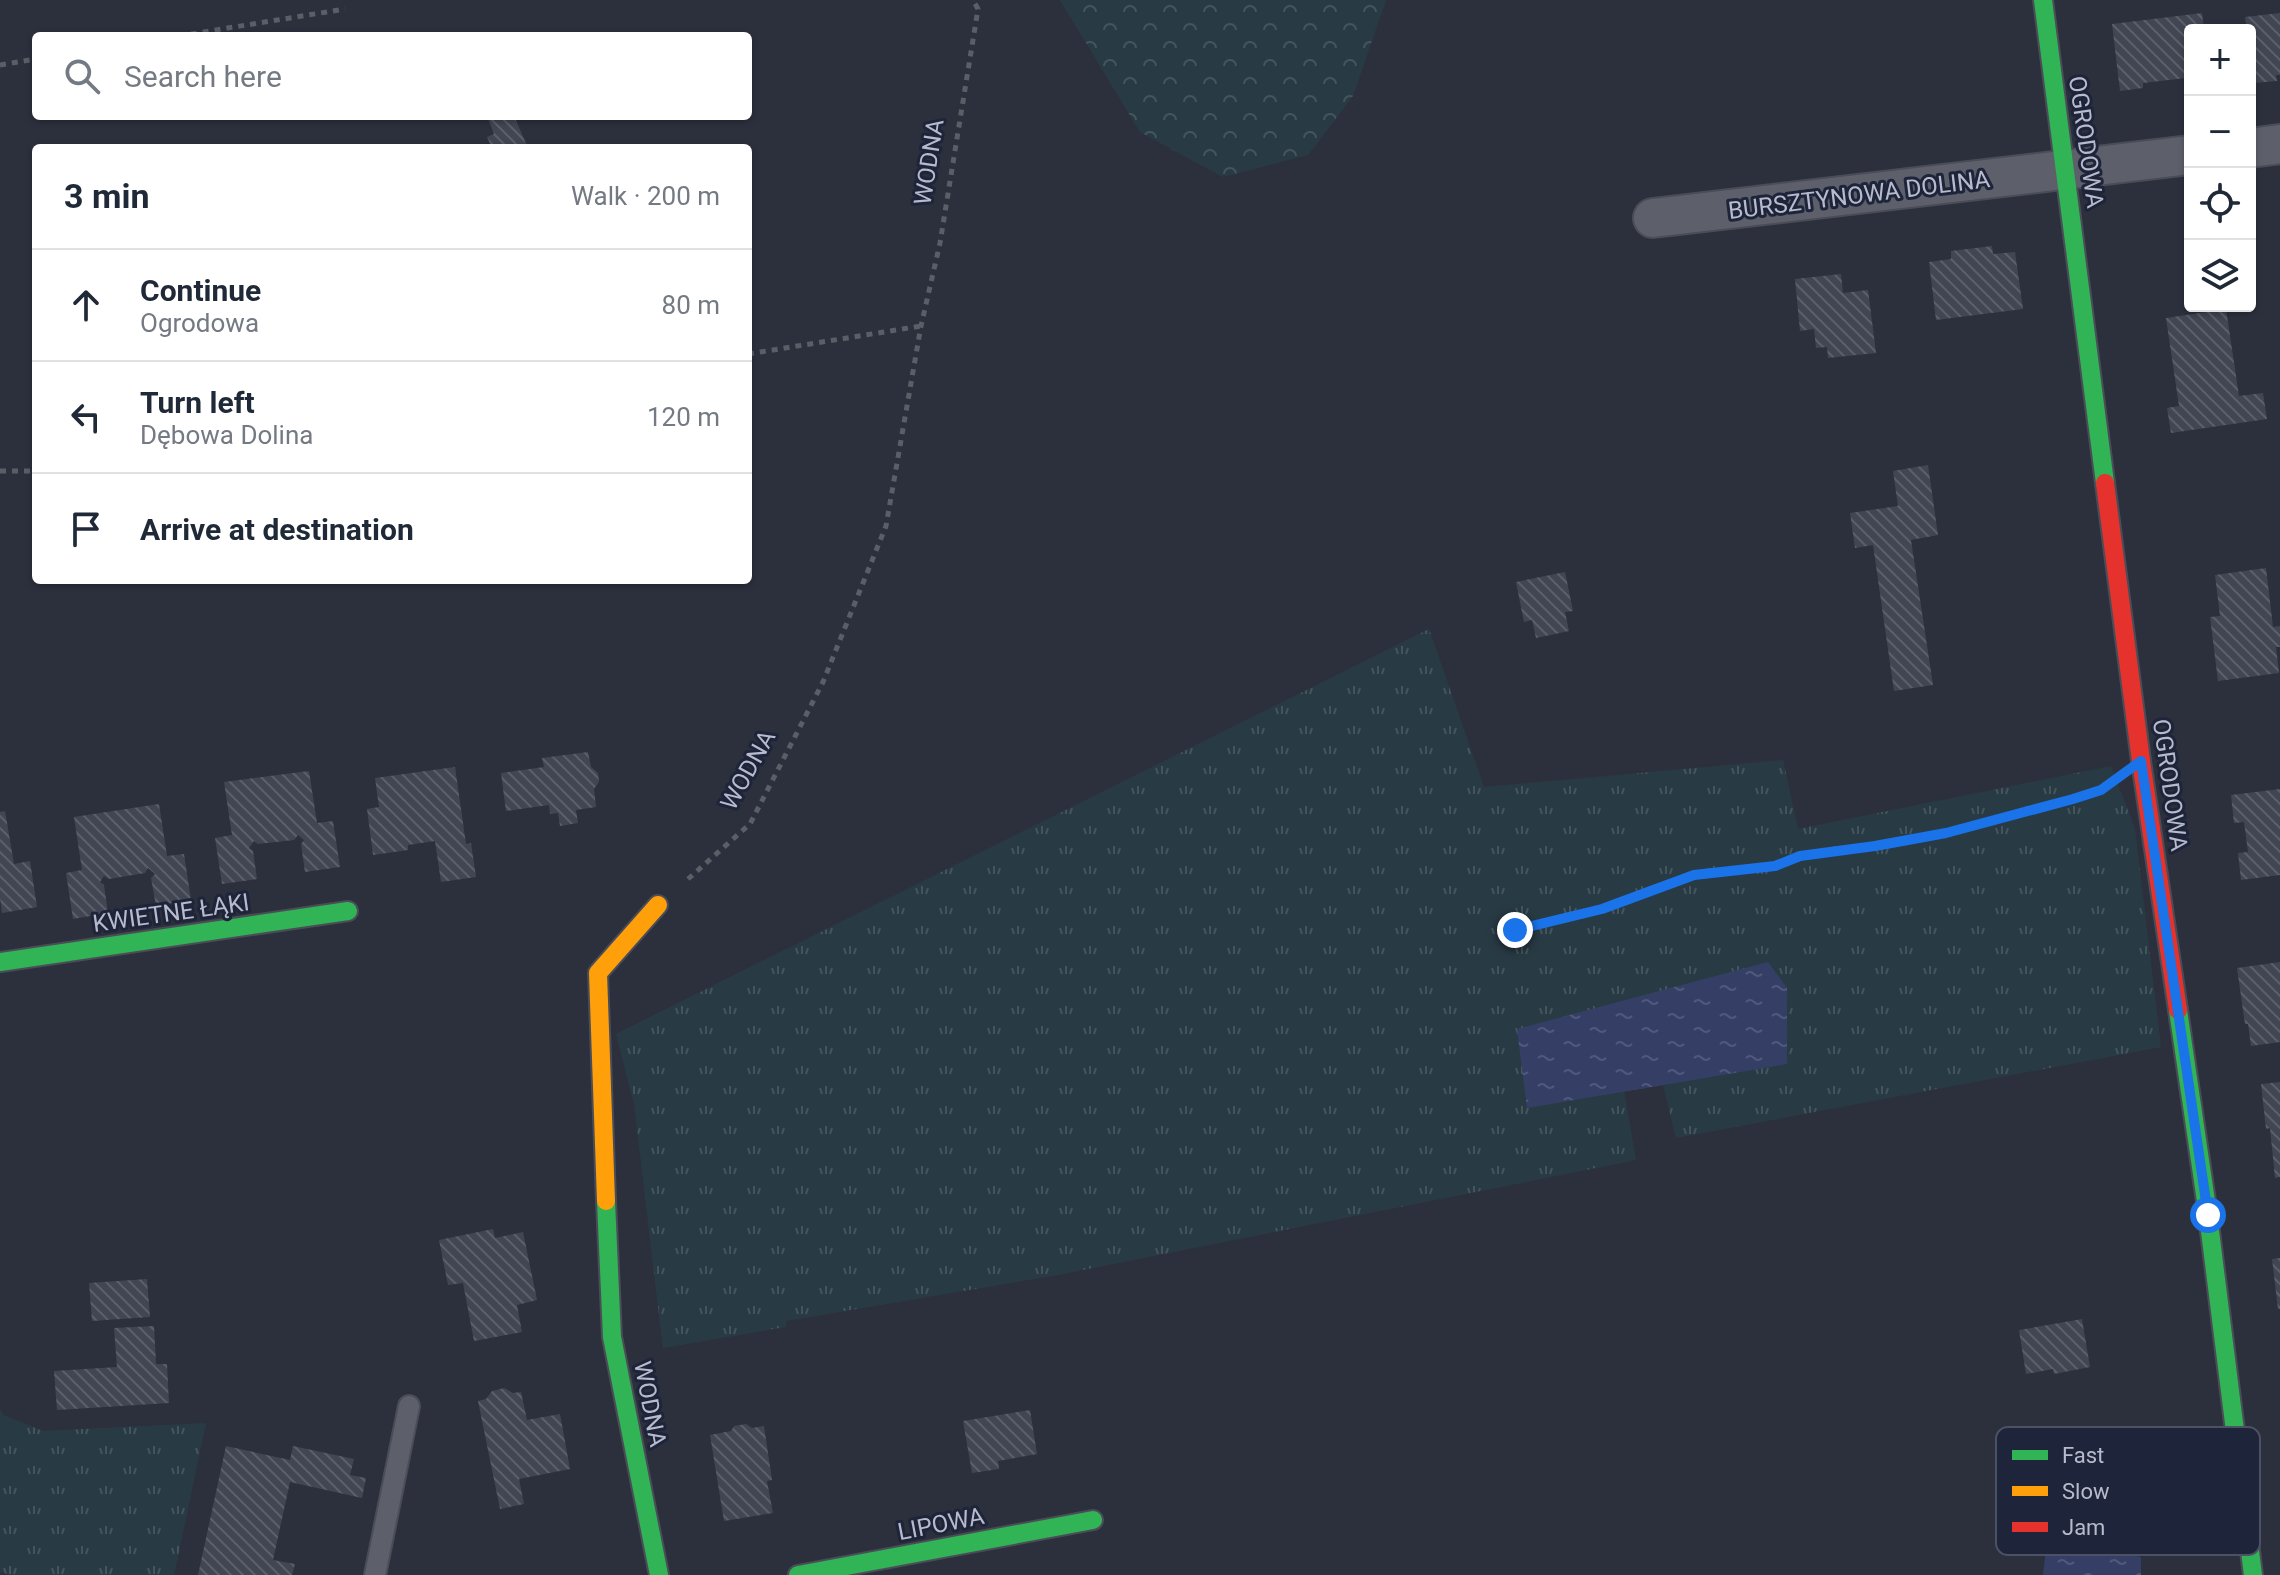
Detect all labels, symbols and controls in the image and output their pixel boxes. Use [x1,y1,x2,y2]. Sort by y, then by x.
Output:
map controls [2184,24,2256,312]
button: + [2184,24,2256,96]
search box [32,32,752,120]
icon: search [60,54,104,98]
text: Search here [124,59,282,94]
street label: OGRODOWA [2063,74,2109,210]
button: − [2184,96,2256,168]
street label: WODNA [908,117,950,207]
street label: BURSZTYNOWA DOLINA [1726,165,1992,225]
button: locate [2184,168,2256,240]
text: 3 min [64,176,149,216]
text: Walk · 200 m [571,181,720,211]
button: layers [2184,240,2256,312]
text: Continue [140,273,261,308]
icon: ahead [64,283,108,327]
text: 80 m [662,290,720,320]
text: Ogrodowa [140,308,259,338]
text: Turn left [140,385,255,420]
icon: left [64,395,108,439]
text: 120 m [647,402,720,432]
text: Dębowa Dolina [140,420,313,450]
icon: arrive [64,507,108,551]
text: Arrive at destination [140,512,414,547]
street label: OGRODOWA [2147,717,2193,853]
street label: WODNA [715,725,781,815]
street label: KWIETNE ŁĄKI [91,888,251,938]
route end [1497,912,1533,948]
route start [2190,1197,2226,1233]
street label: WODNA [628,1359,672,1449]
legend [1996,1427,2260,1555]
text: Fast [2062,1443,2104,1468]
text: Slow [2062,1479,2110,1504]
street label: LIPOWA [895,1502,987,1546]
text: Jam [2062,1515,2105,1540]

